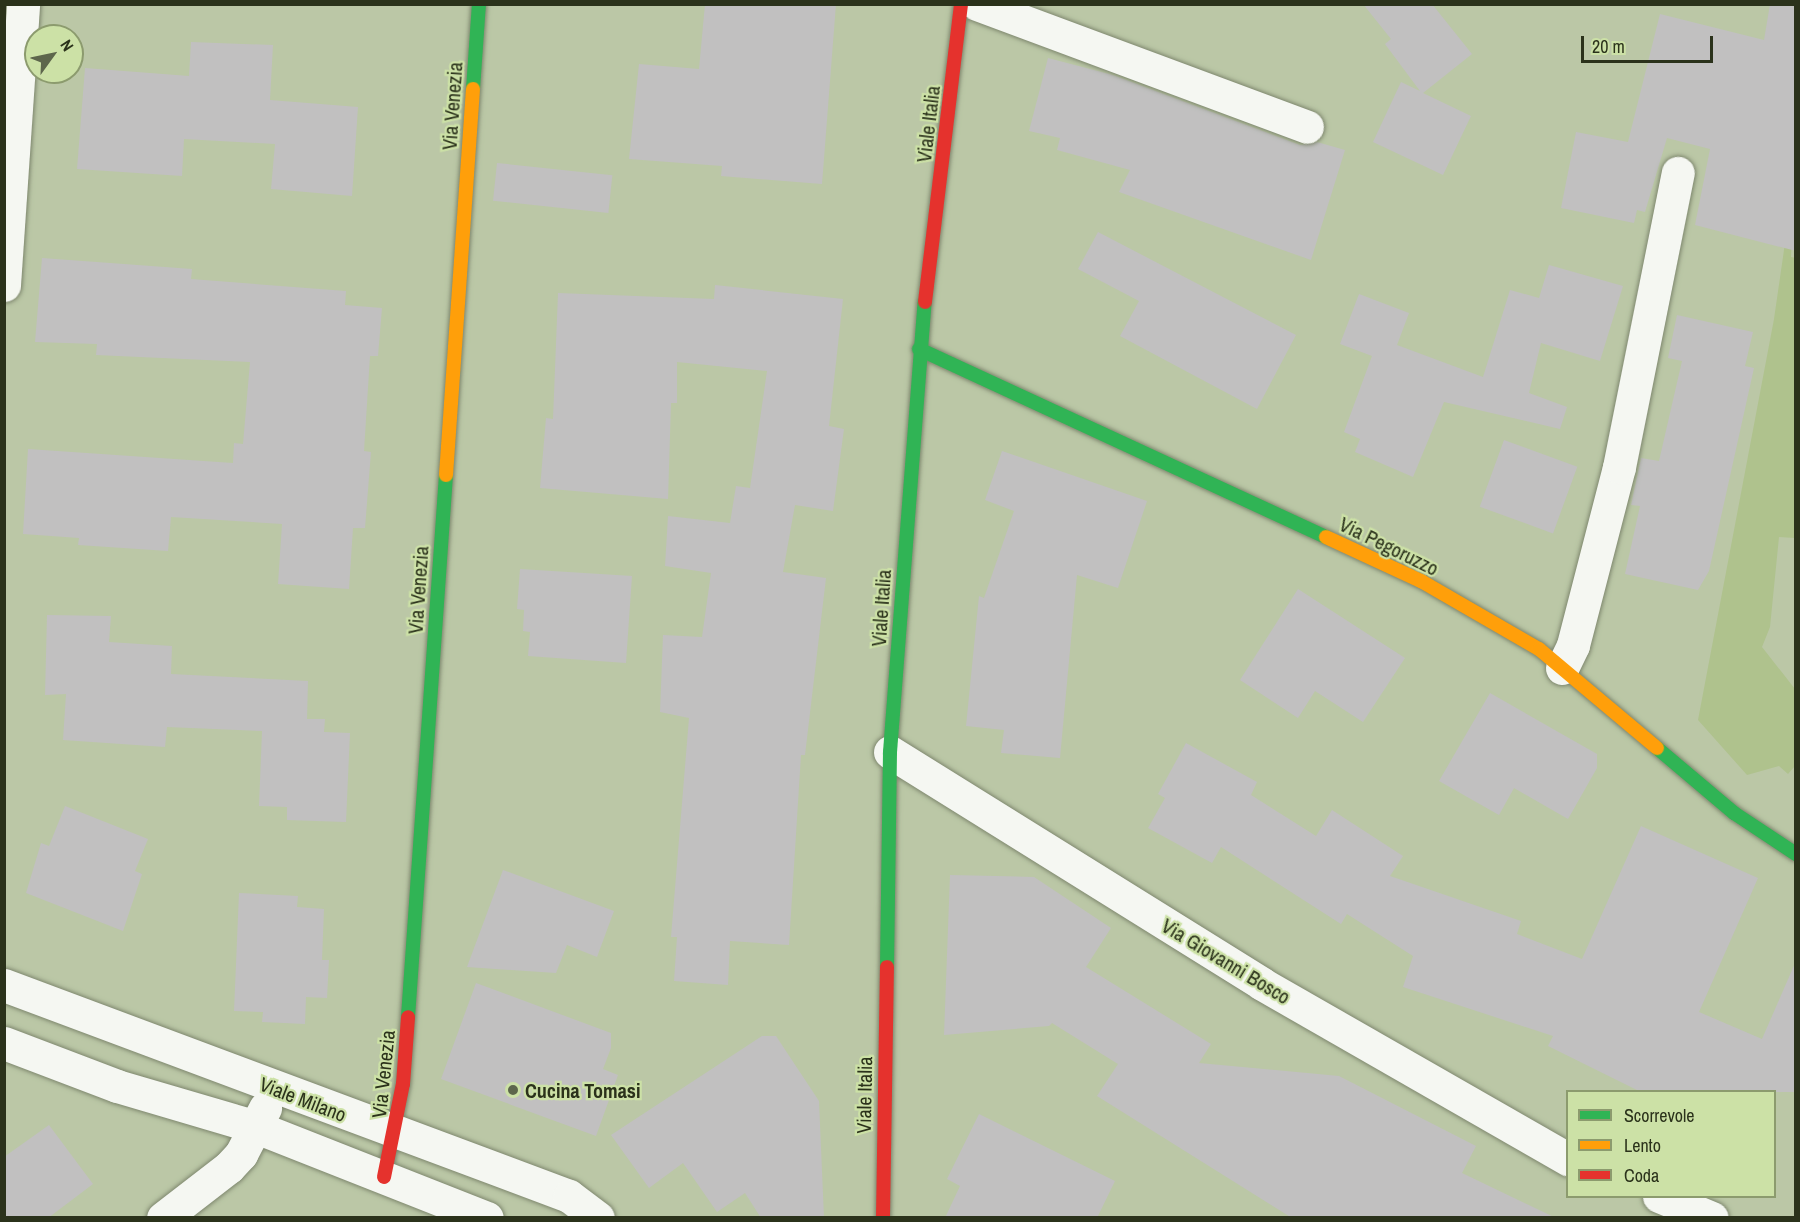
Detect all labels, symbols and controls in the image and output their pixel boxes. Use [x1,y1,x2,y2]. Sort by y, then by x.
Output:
north arrow [24,24,84,84]
scale bar [1584,24,1716,62]
text: 20 m [1592,34,1625,59]
text: N [56,35,79,55]
street label: Via Venezia [437,61,467,151]
street label: Viale Italia [911,84,945,164]
street label: Via Pegoruzzo [1336,512,1442,580]
street label: Via Venezia [403,545,433,635]
street label: Viale Italia [866,569,896,647]
street label: Via Giovanni Bosco [1157,913,1295,1009]
street label: Via Venezia [366,1029,400,1119]
street label: Viale Italia [851,1056,877,1134]
street label: Viale Milano [256,1072,350,1126]
place label: Cucina Tomasi [525,1078,640,1102]
marker: Cucina Tomasi [506,1083,520,1097]
legend [1566,1090,1776,1198]
text: Scorrevole [1624,1103,1695,1128]
text: Lento [1624,1133,1661,1158]
text: Coda [1624,1163,1659,1188]

